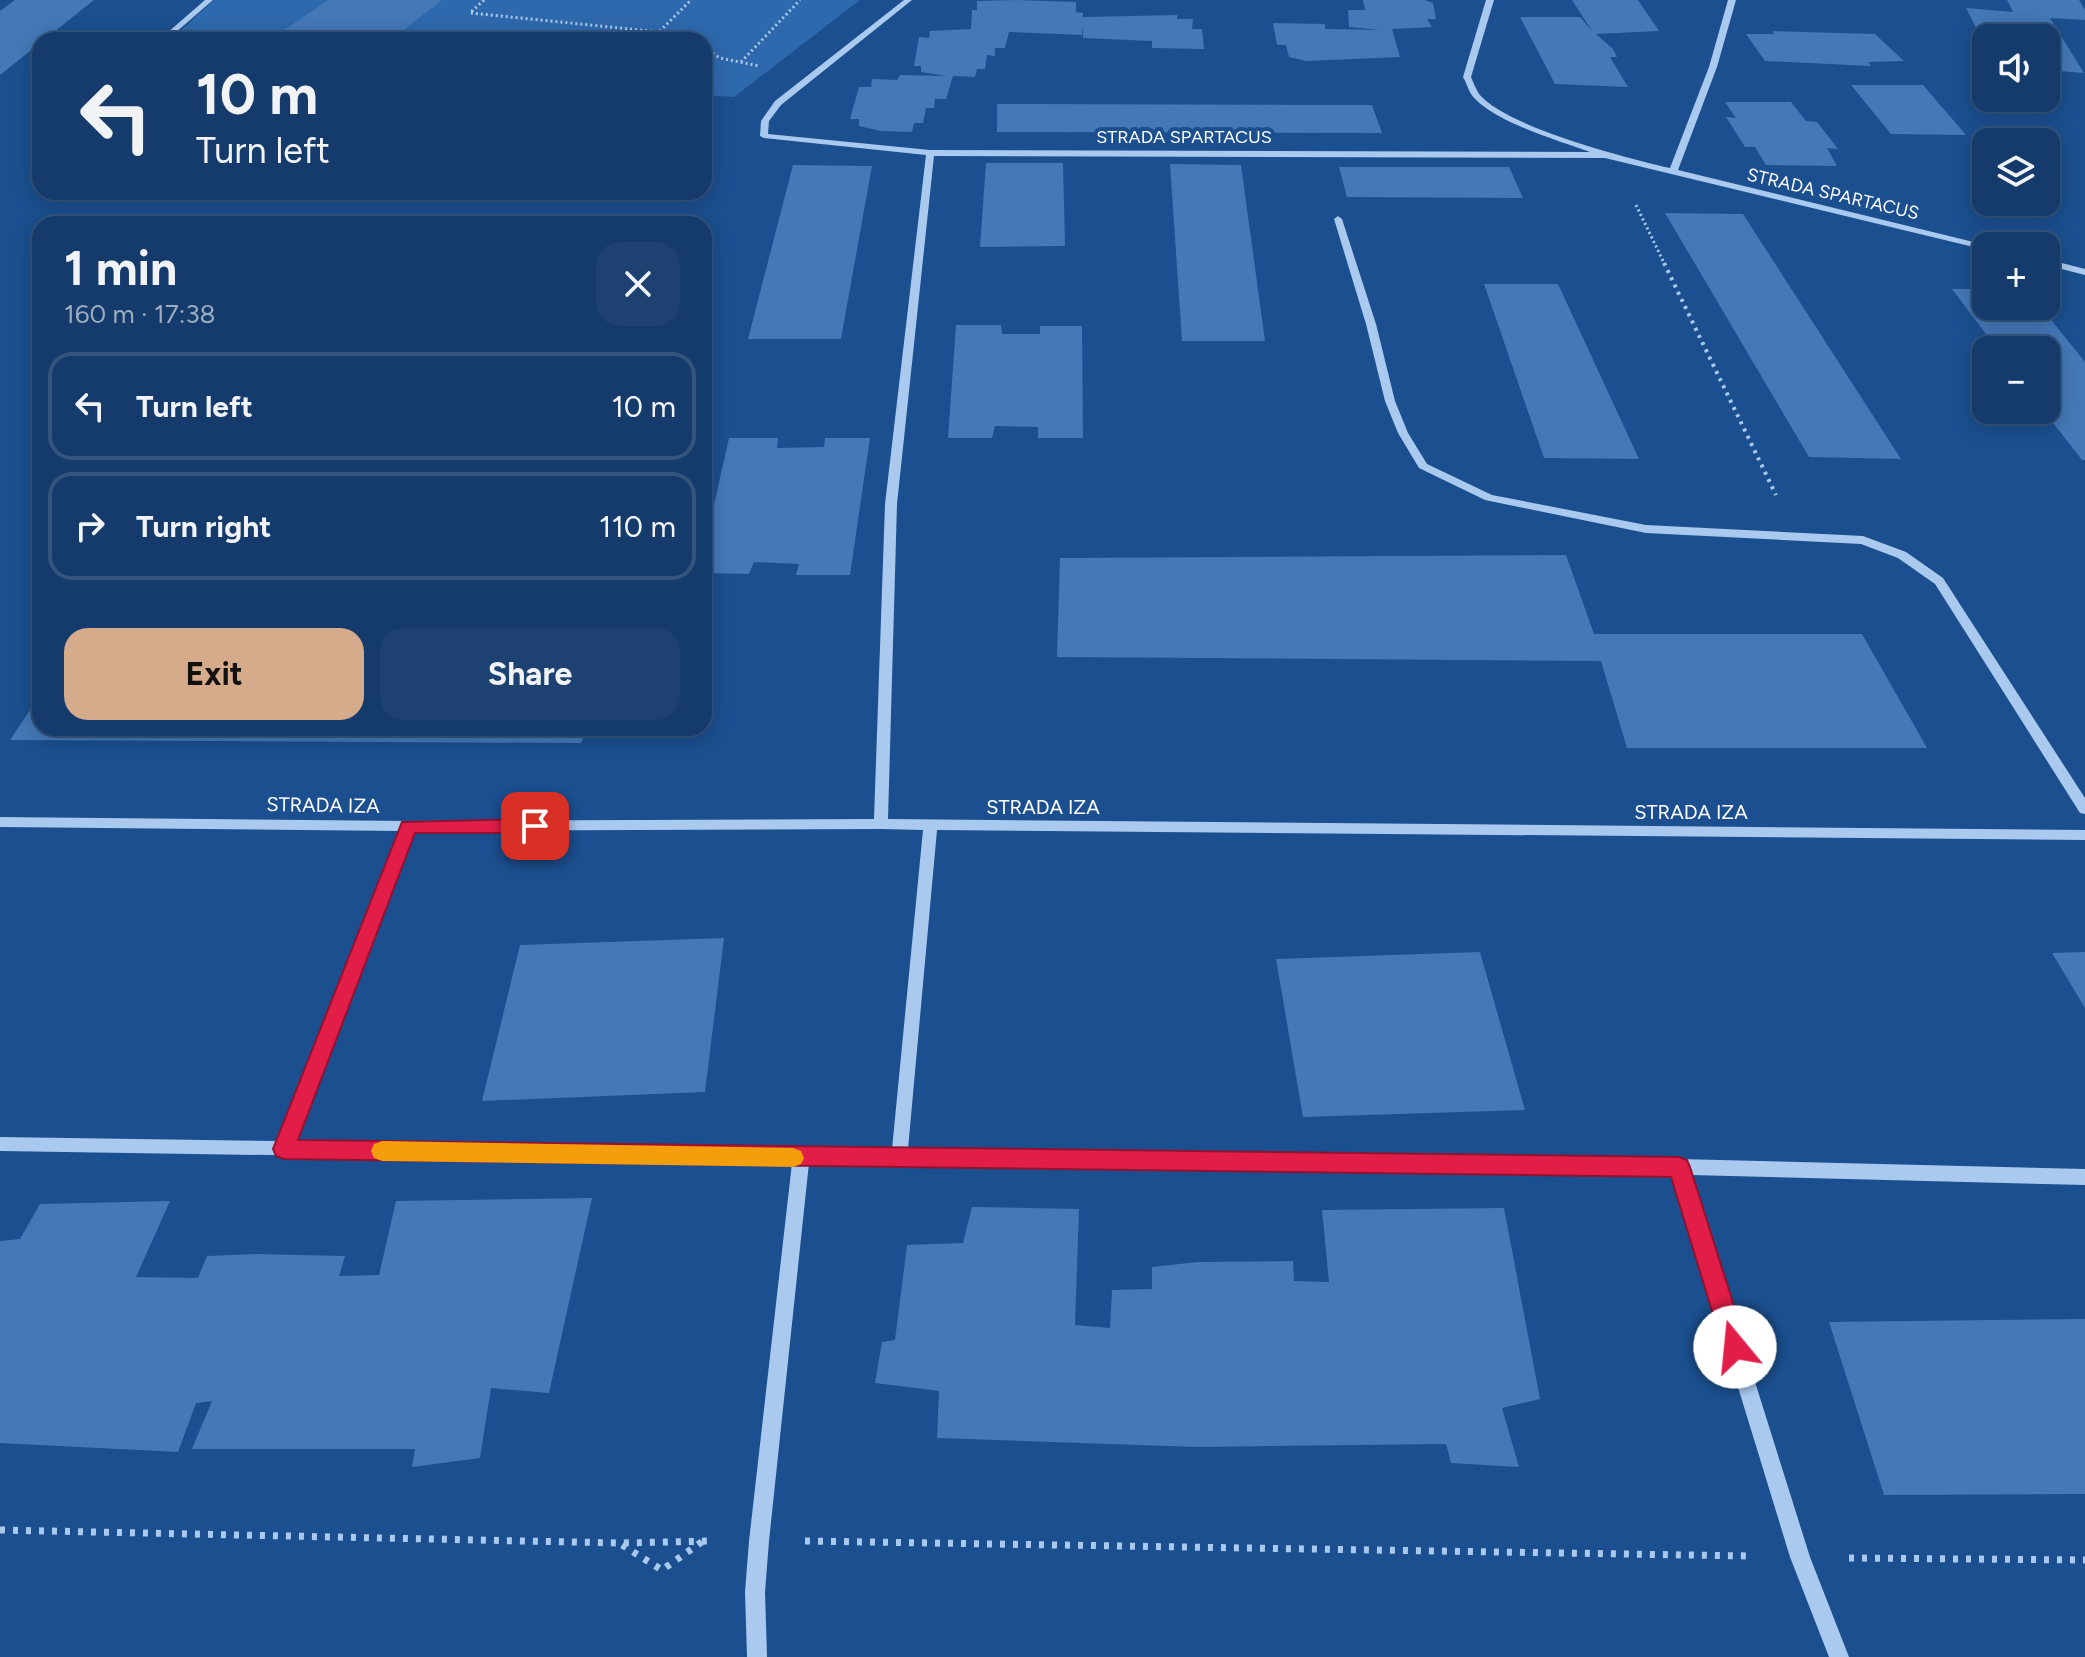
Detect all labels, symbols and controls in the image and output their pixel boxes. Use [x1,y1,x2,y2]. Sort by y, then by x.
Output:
map controls [1972,24,2060,424]
button: sound [1972,24,2060,112]
text: 10 m [196,61,318,128]
icon: left [64,64,168,168]
street label: STRADA SPARTACUS [1096,126,1272,148]
button: layers [1972,128,2060,216]
text: Turn left [196,129,330,172]
street label: STRADA SPARTACUS [1745,164,1921,224]
button: + [1972,232,2060,320]
text: 1 min [64,239,177,297]
button: close [596,242,680,326]
text: 160 m · 17:38 [64,298,216,330]
button: − [1972,336,2060,424]
icon: left [68,384,112,428]
text: Turn left [136,388,253,425]
text: 10 m [611,388,676,425]
icon: right [68,504,112,548]
text: Turn right [136,508,271,545]
text: 110 m [599,508,676,545]
button: Exit [64,628,364,720]
button: Share [380,628,680,720]
street label: STRADA IZA [266,792,380,818]
pin [501,792,569,860]
street label: STRADA IZA [986,795,1100,819]
street label: STRADA IZA [1634,800,1748,824]
icon: arrive [513,804,557,848]
position arrow [1693,1305,1777,1389]

